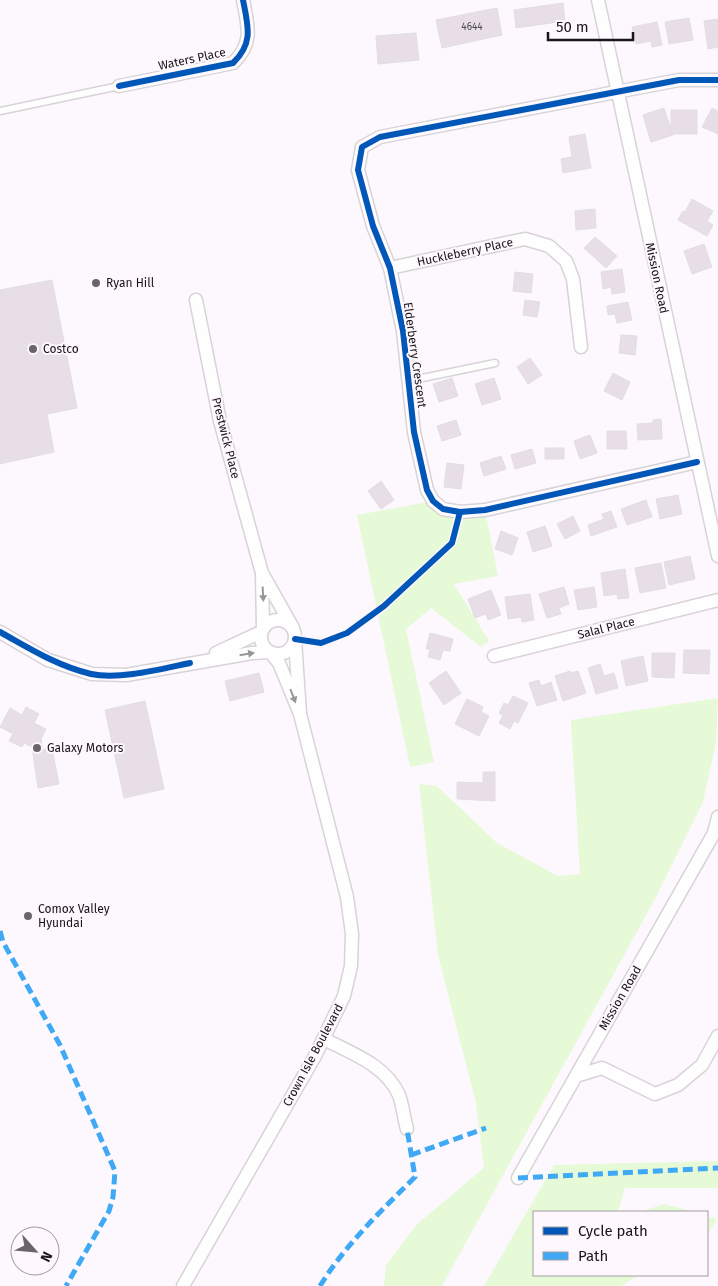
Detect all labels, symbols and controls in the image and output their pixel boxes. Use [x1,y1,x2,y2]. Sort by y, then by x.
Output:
scale bar [548,10,633,42]
text: 50 m [556,18,589,36]
house number: 4644 [461,21,483,33]
street label: Waters Place [157,45,227,73]
street label: Huckleberry Place [416,235,514,269]
street label: Mission Road [643,241,671,315]
place label: Ryan Hill [106,276,155,290]
marker: Ryan Hill [90,277,102,289]
street label: Elderberry Crescent [401,301,429,409]
place label: Costco [43,342,79,356]
marker: Costco [27,343,39,355]
street label: Prestwick Place [209,396,243,480]
one-way arrow [259,586,267,602]
street label: Salal Place [576,614,636,642]
one-way arrow [239,650,255,658]
one-way arrow [289,689,297,704]
place label: Galaxy Motors [47,741,124,755]
marker: Galaxy Motors [31,742,43,754]
place label: Comox Valley Hyundai [38,902,110,930]
marker: Comox Valley Hyundai [22,910,34,922]
street label: Mission Road [596,963,644,1033]
street label: Crown Isle Boulevard [280,1001,346,1109]
legend [533,1211,708,1276]
text: Cycle path [578,1222,648,1240]
north arrow [10,1226,60,1276]
text: Path [578,1247,608,1265]
text: N [36,1249,56,1265]

